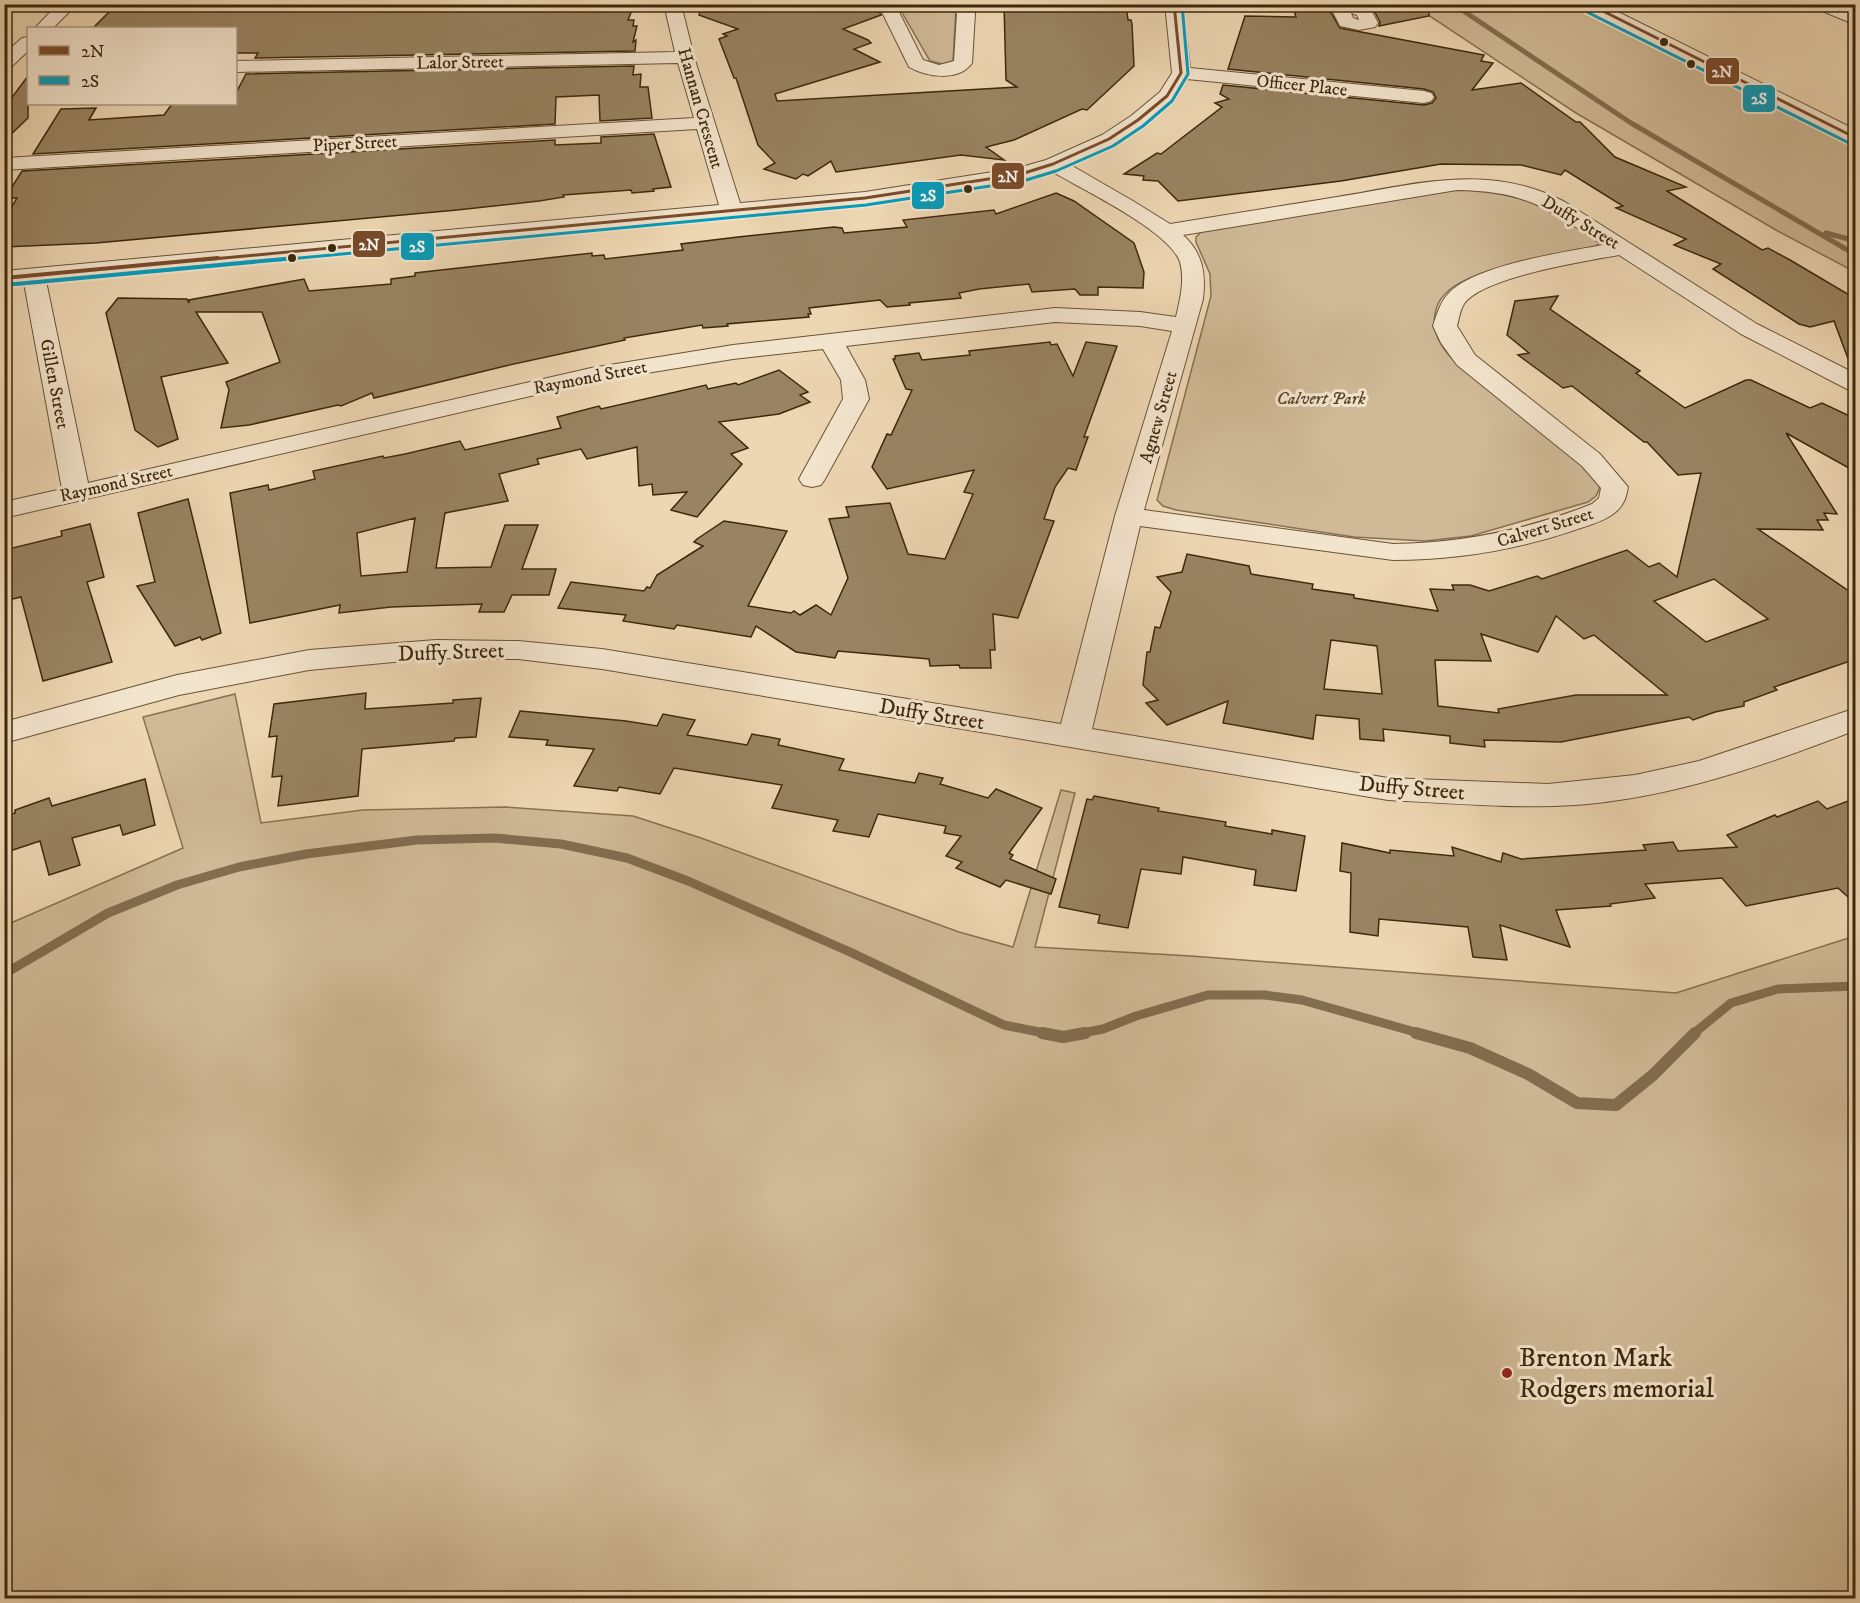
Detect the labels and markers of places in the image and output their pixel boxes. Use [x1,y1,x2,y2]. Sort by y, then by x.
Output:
unlabelled marker [1658,36,1670,48]
unlabelled marker [1685,58,1697,70]
unlabelled marker [962,183,974,195]
unlabelled marker [326,242,338,254]
unlabelled marker [286,252,298,264]
place label: Brenton Mark Rodgers memorial [1519,1341,1714,1406]
marker: Brenton Mark Rodgers memorial [1500,1366,1514,1380]

